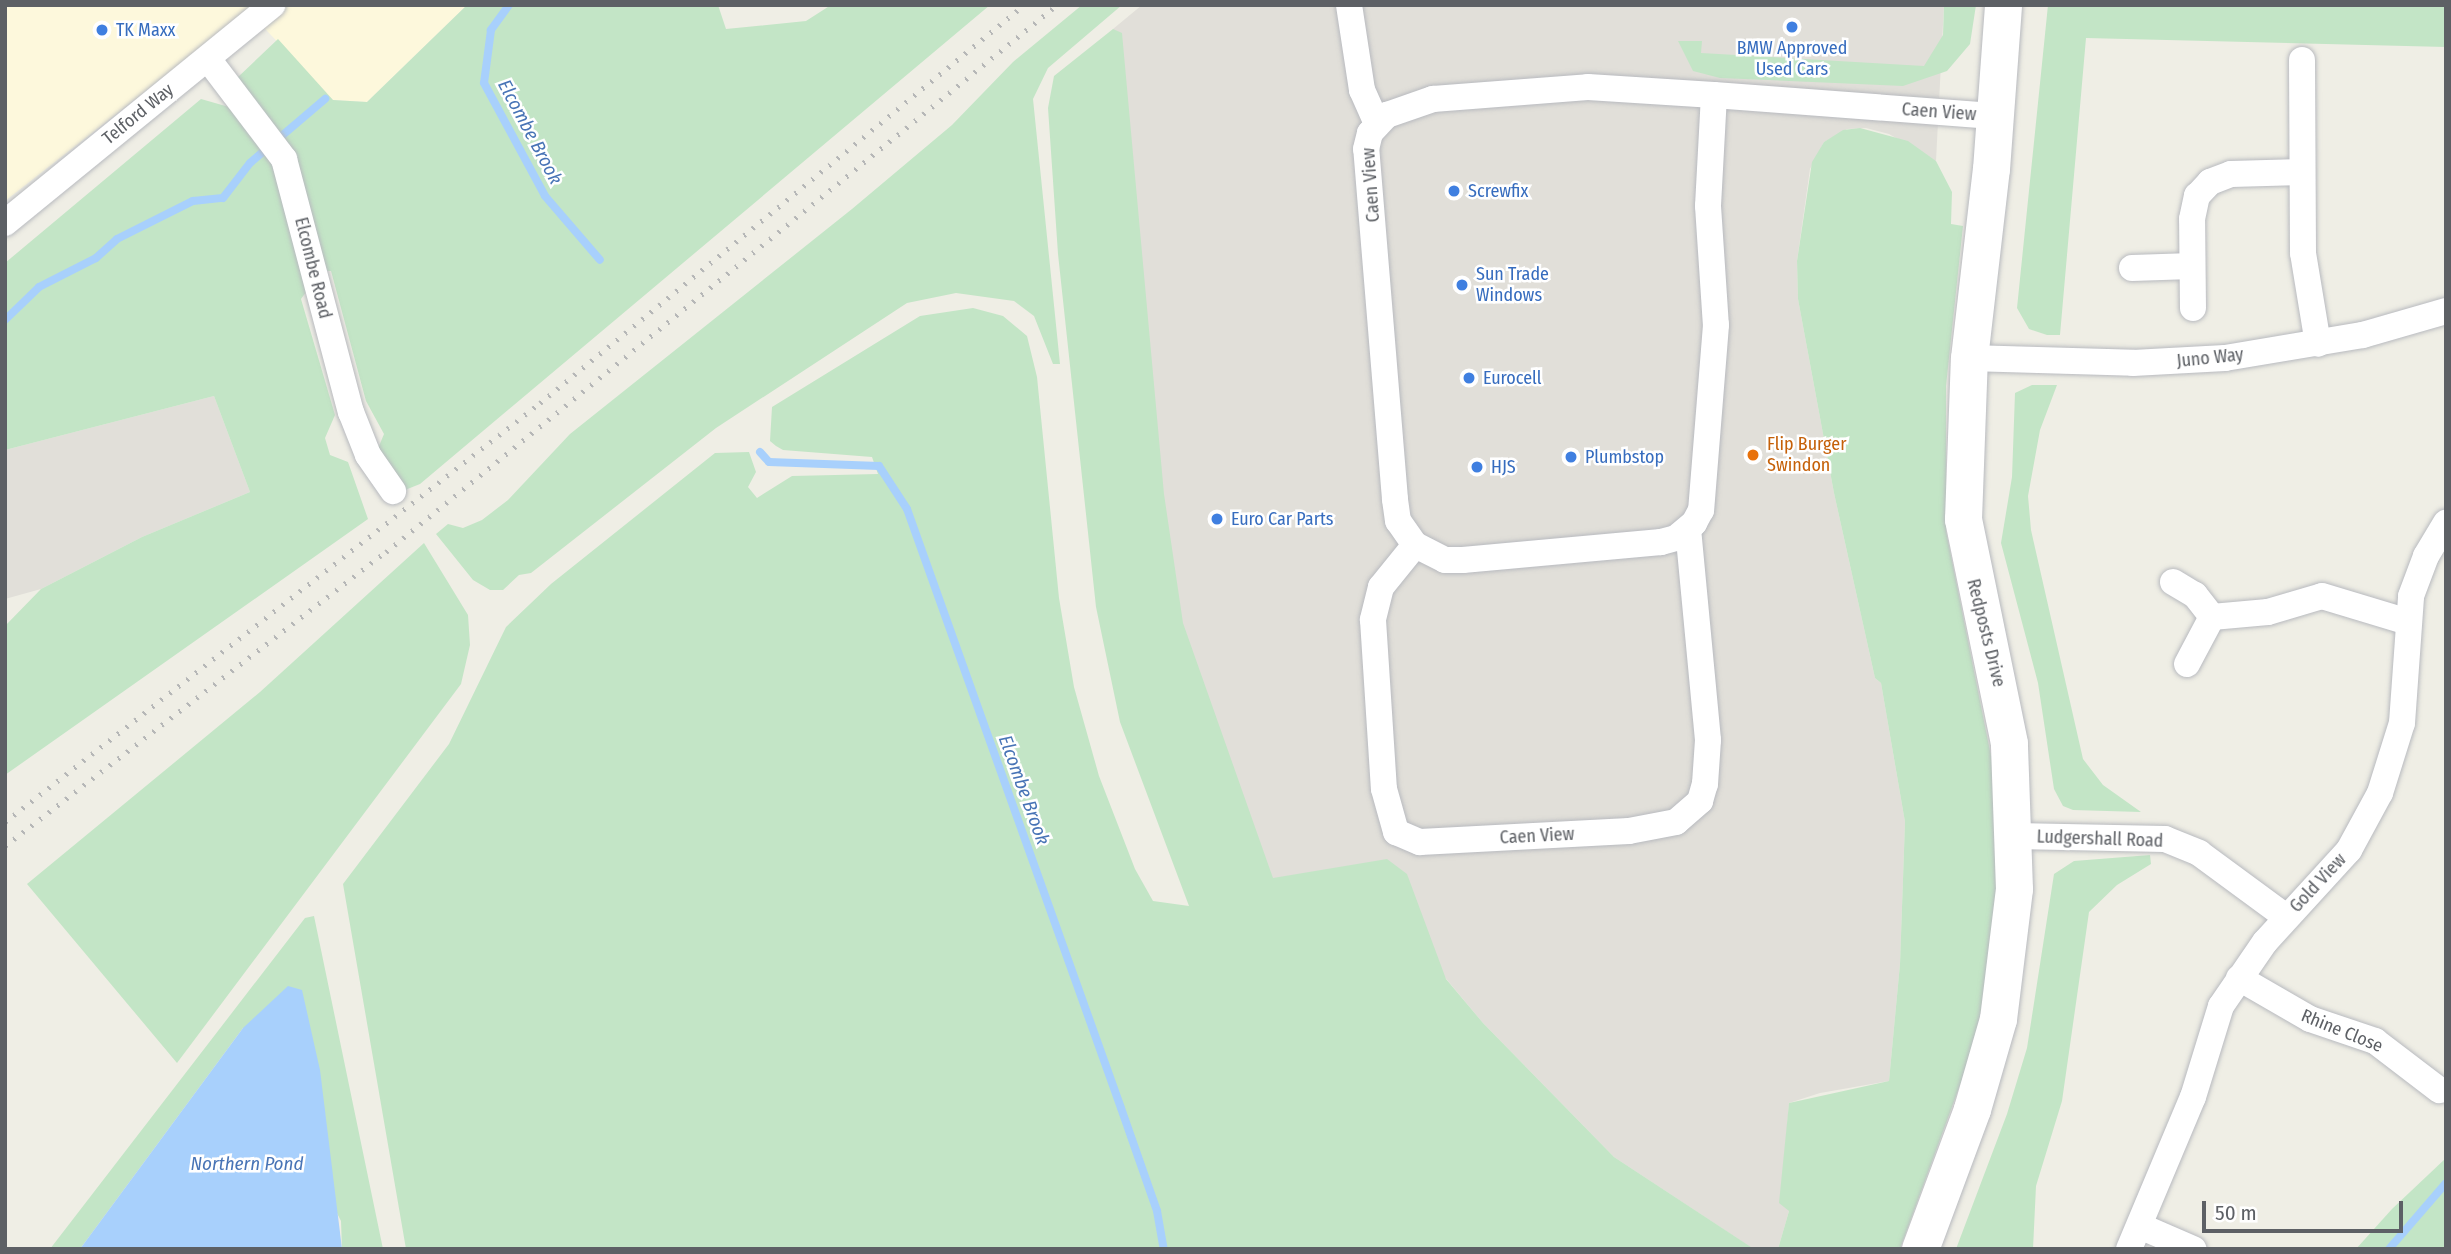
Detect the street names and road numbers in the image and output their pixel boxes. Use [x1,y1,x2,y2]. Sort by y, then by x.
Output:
street label: Telford Way [98,79,178,149]
street label: Caen View [1901,99,1977,125]
street label: Caen View [1358,147,1384,223]
street label: Elcombe Road [290,215,336,321]
street label: Juno Way [2176,344,2244,372]
street label: Redposts Drive [1962,577,2010,689]
street label: Caen View [1499,823,1575,849]
street label: Ludgershall Road [2036,826,2164,852]
street label: Gold View [2285,849,2351,917]
street label: Rhine Close [2298,1005,2386,1057]

